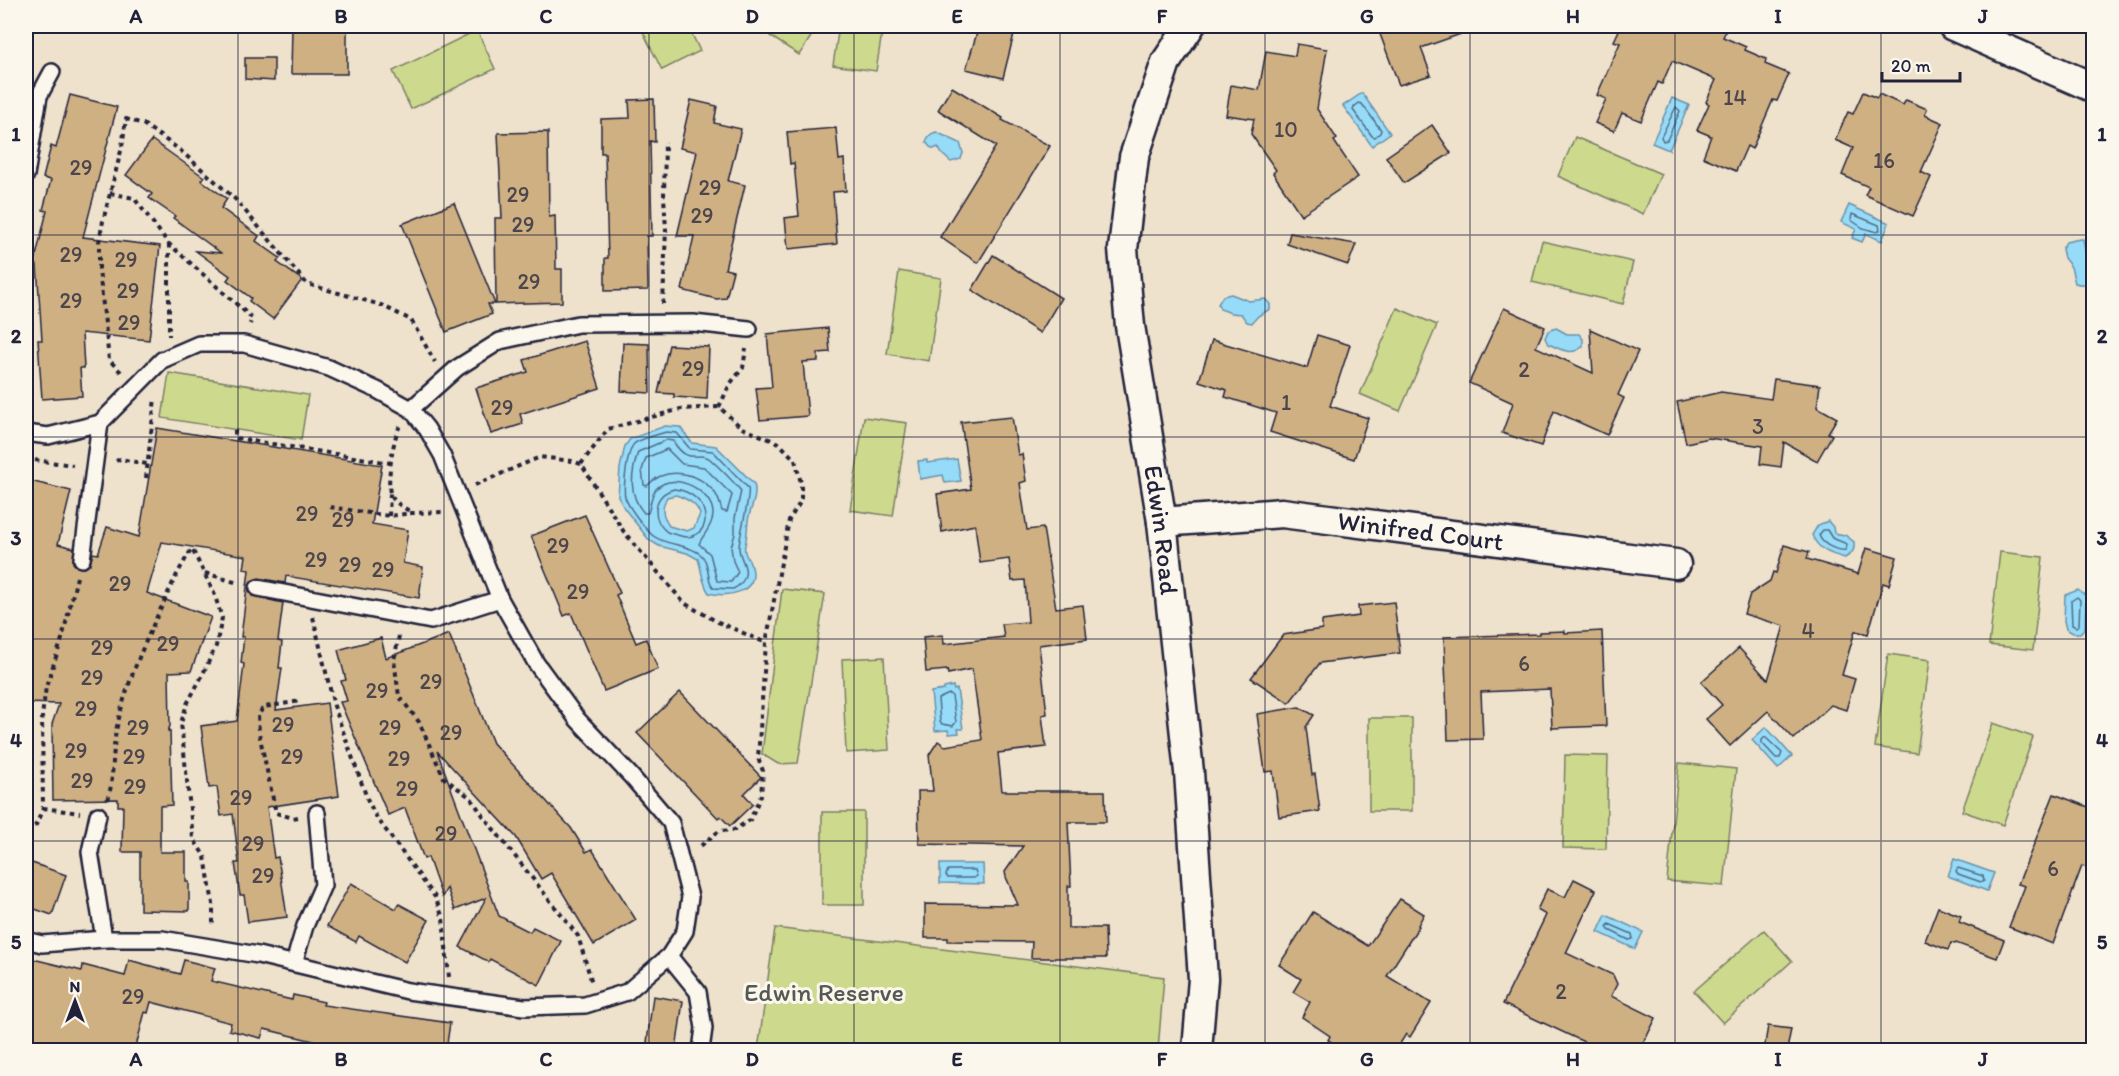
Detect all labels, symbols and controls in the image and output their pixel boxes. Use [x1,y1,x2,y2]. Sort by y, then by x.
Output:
text: A [129,4,143,28]
text: B [335,4,348,28]
text: C [540,4,553,28]
text: D [745,4,759,28]
text: E [951,4,963,28]
text: F [1157,4,1168,28]
text: G [1360,4,1374,28]
text: H [1566,4,1580,28]
text: I [1774,4,1782,28]
text: J [1977,4,1988,28]
scale bar [1882,45,1960,83]
text: 20 m [1891,55,1931,77]
house number: 14 [1723,84,1747,111]
house number: 10 [1274,116,1298,143]
text: 1 [11,122,21,146]
text: 1 [2097,122,2107,146]
house number: 16 [1873,147,1895,174]
house number: 29 [69,154,93,181]
house number: 29 [698,174,722,201]
house number: 29 [506,181,530,208]
house number: 29 [690,202,714,229]
house number: 29 [511,211,535,238]
house number: 29 [59,241,83,268]
house number: 29 [114,246,138,273]
house number: 29 [517,268,541,295]
house number: 29 [116,277,140,304]
house number: 29 [59,287,83,314]
house number: 29 [117,309,141,336]
text: 2 [11,324,22,348]
text: 2 [2097,324,2108,348]
house number: 29 [681,355,705,382]
house number: 2 [1518,356,1530,383]
house number: 1 [1281,389,1291,416]
house number: 29 [490,394,514,421]
house number: 3 [1752,413,1764,440]
street label: Edwin Road [1137,463,1186,597]
house number: 29 [295,500,319,527]
street label: Winifred Court [1336,504,1506,558]
house number: 29 [331,506,355,533]
text: 3 [11,526,22,550]
text: 3 [2097,526,2108,550]
house number: 29 [546,532,570,559]
house number: 29 [304,546,328,573]
house number: 29 [338,551,362,578]
house number: 29 [371,556,395,583]
house number: 29 [108,570,132,597]
house number: 29 [566,578,590,605]
house number: 4 [1801,617,1815,644]
house number: 29 [156,630,180,657]
house number: 29 [90,634,114,661]
house number: 6 [1518,650,1530,677]
house number: 29 [80,664,104,691]
house number: 29 [419,668,443,695]
house number: 29 [365,677,389,704]
house number: 29 [74,695,98,722]
house number: 29 [271,711,295,738]
house number: 29 [126,714,150,741]
house number: 29 [378,714,402,741]
house number: 29 [439,719,463,746]
text: 4 [10,728,22,752]
text: 4 [2096,728,2108,752]
house number: 29 [64,737,88,764]
house number: 29 [122,743,146,770]
house number: 29 [280,743,304,770]
house number: 29 [387,745,411,772]
house number: 29 [70,767,94,794]
house number: 29 [123,773,147,800]
house number: 29 [395,775,419,802]
house number: 29 [229,784,253,811]
house number: 29 [434,820,458,847]
house number: 29 [241,830,265,857]
house number: 6 [2047,855,2059,882]
house number: 29 [251,862,275,889]
text: 5 [11,930,22,954]
text: 5 [2097,930,2108,954]
north arrow [45,971,105,1031]
park label: Edwin Reserve [744,976,904,1008]
text: N [70,977,80,996]
house number: 2 [1555,978,1567,1005]
house number: 29 [121,983,145,1010]
text: A [129,1047,143,1071]
text: B [335,1047,348,1071]
text: C [540,1047,553,1071]
text: D [745,1047,759,1071]
text: E [951,1047,963,1071]
text: F [1157,1047,1168,1071]
text: G [1360,1047,1374,1071]
text: H [1566,1047,1580,1071]
text: I [1774,1047,1782,1071]
text: J [1977,1047,1988,1071]

